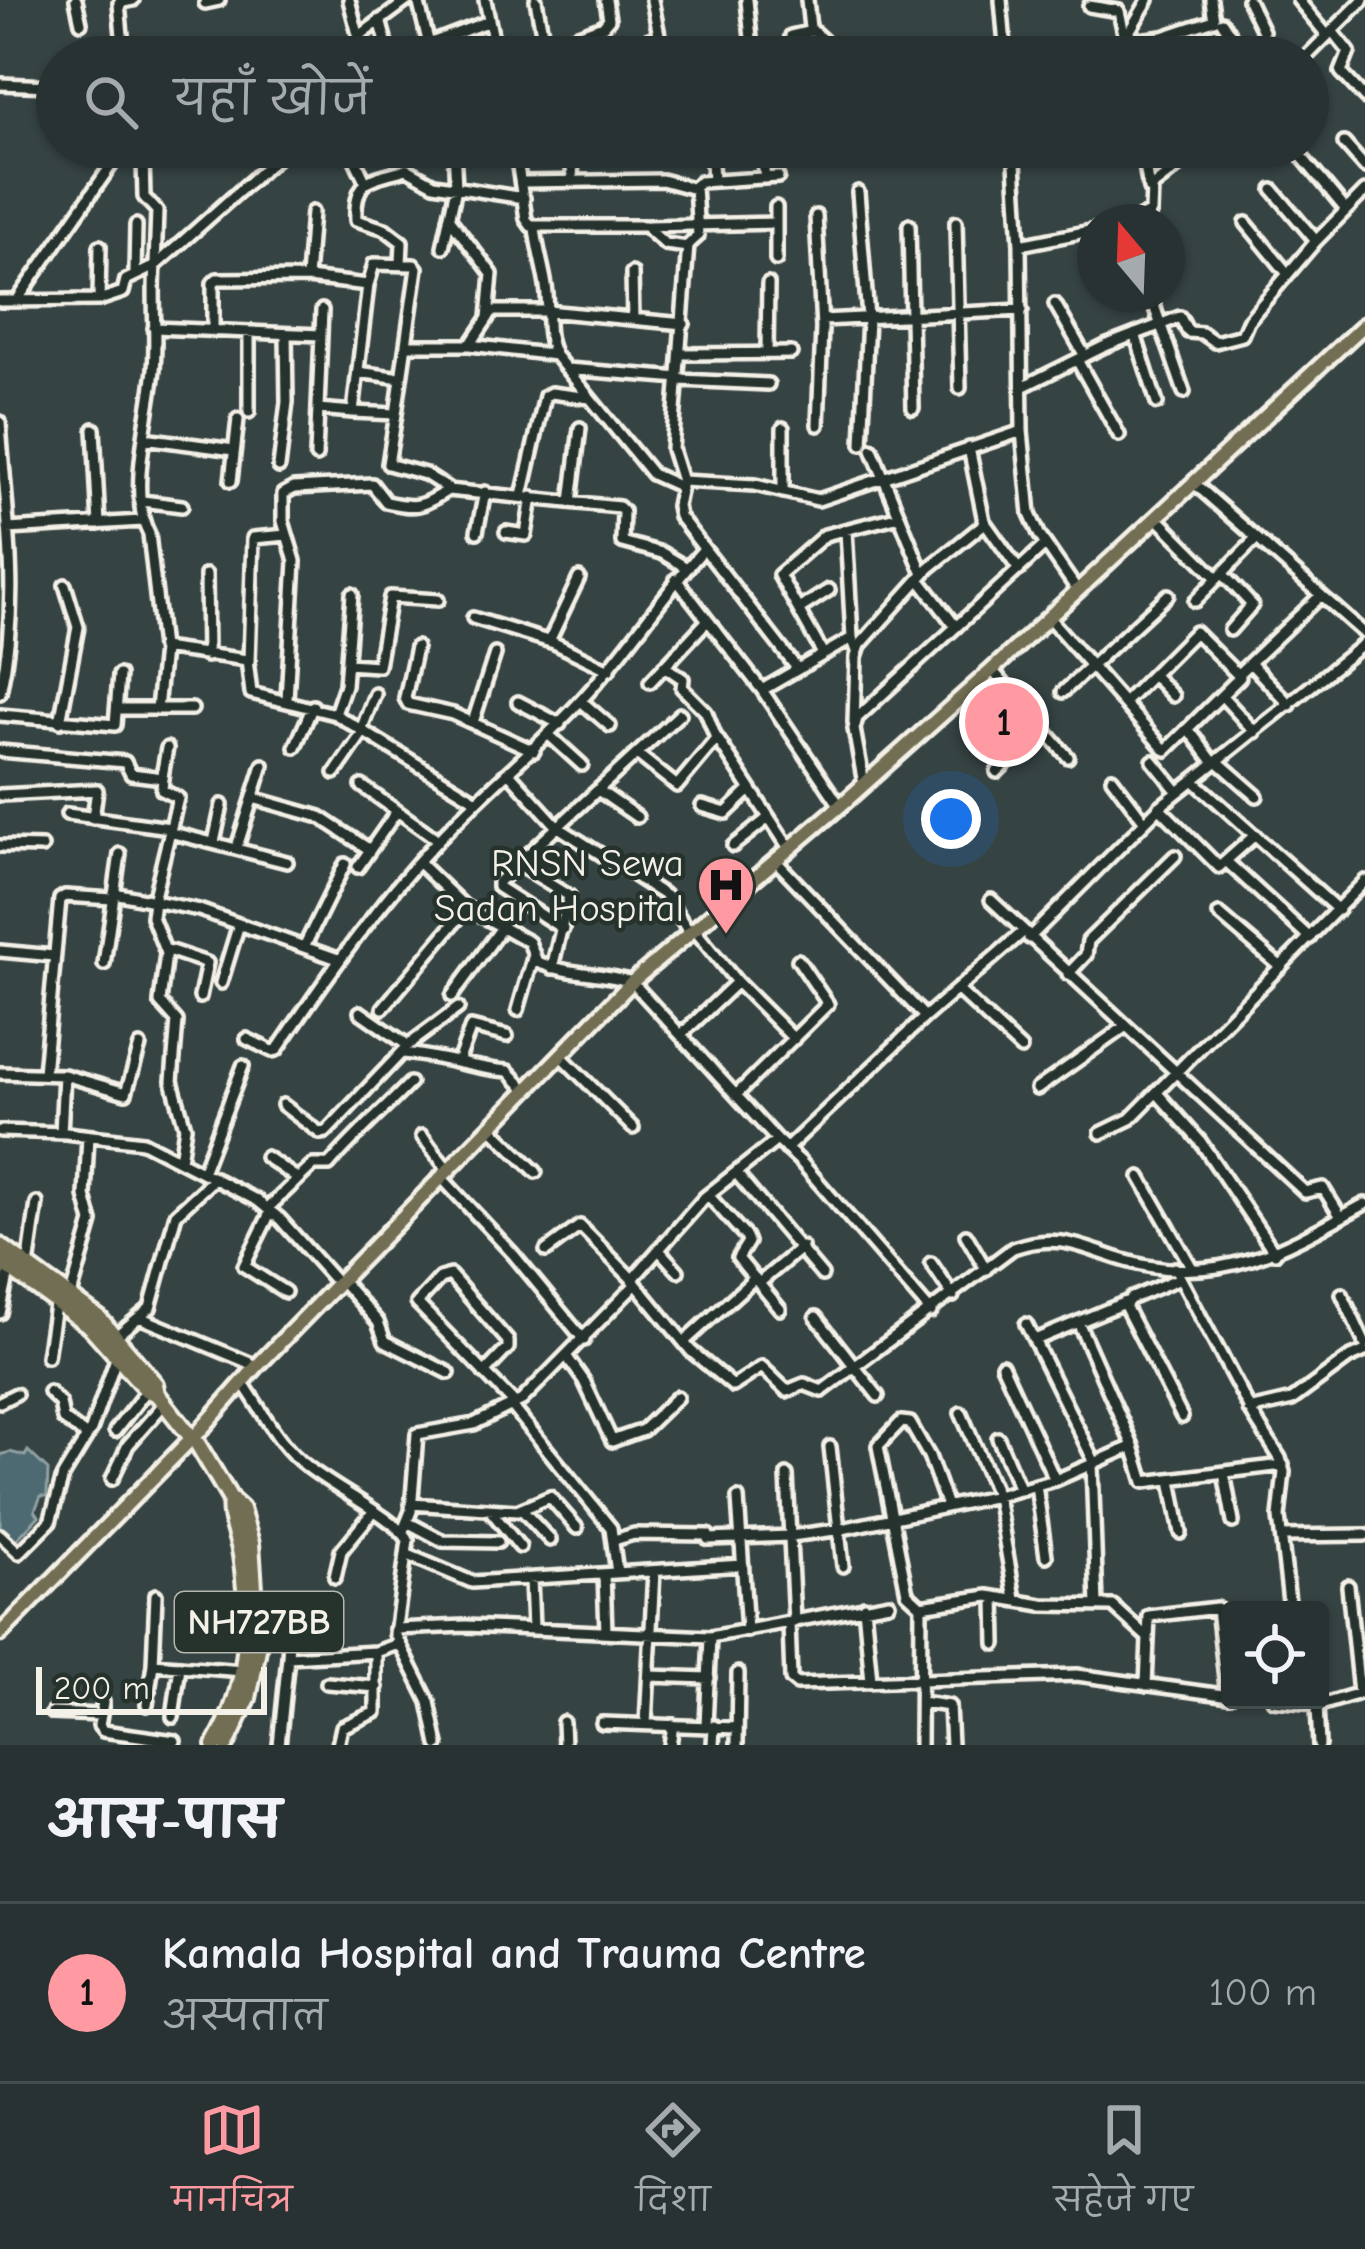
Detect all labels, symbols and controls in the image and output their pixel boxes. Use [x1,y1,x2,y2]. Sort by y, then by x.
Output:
search box [36,36,1329,168]
icon: search [78,69,144,135]
text: यहाँ खोजें [174,73,371,125]
north arrow [1077,204,1185,312]
pin: 1 [965,677,1043,767]
your location [921,789,981,849]
place label: RNSN Sewa Sadan Hospital [434,841,684,931]
hospital icon: RNSN Sewa Sadan Hospital [695,854,757,936]
road number: NH727BB [175,1592,343,1652]
map controls [1221,1601,1329,1709]
button: locate [1221,1601,1329,1709]
scale bar [36,1661,267,1714]
text: 200 m [54,1669,150,1707]
text: आस-पास [48,1791,281,1850]
text: Kamala Hospital and Trauma Centre [162,1927,866,1979]
text: 1 [79,1970,95,2015]
text: 100 m [1209,1970,1317,2015]
text: अस्पताल [162,1994,328,2039]
tab: मानचित्र [172,2097,293,2236]
tab: दिशा [636,2097,711,2236]
tab: सहेजे गए [1054,2097,1193,2236]

